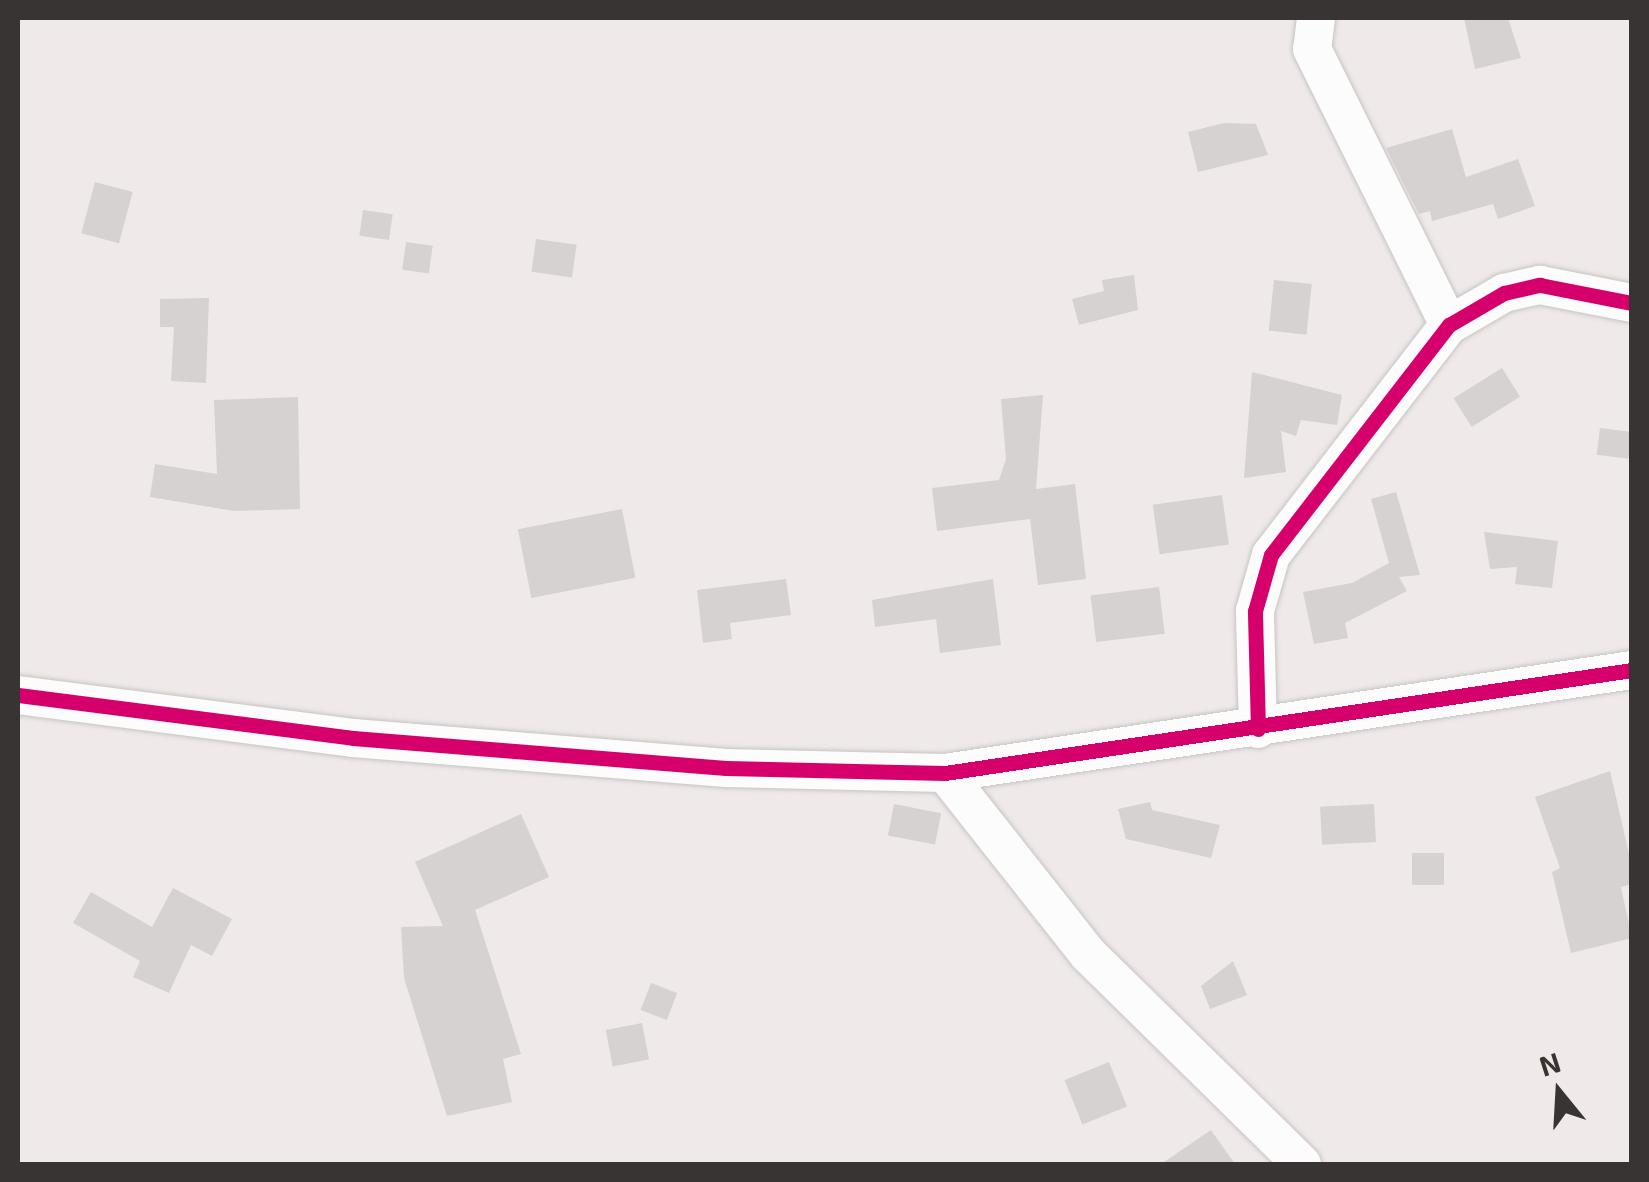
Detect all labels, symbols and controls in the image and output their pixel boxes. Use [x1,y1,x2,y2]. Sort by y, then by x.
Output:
north arrow [1509,1042,1609,1142]
text: N [1535,1044,1565,1083]

